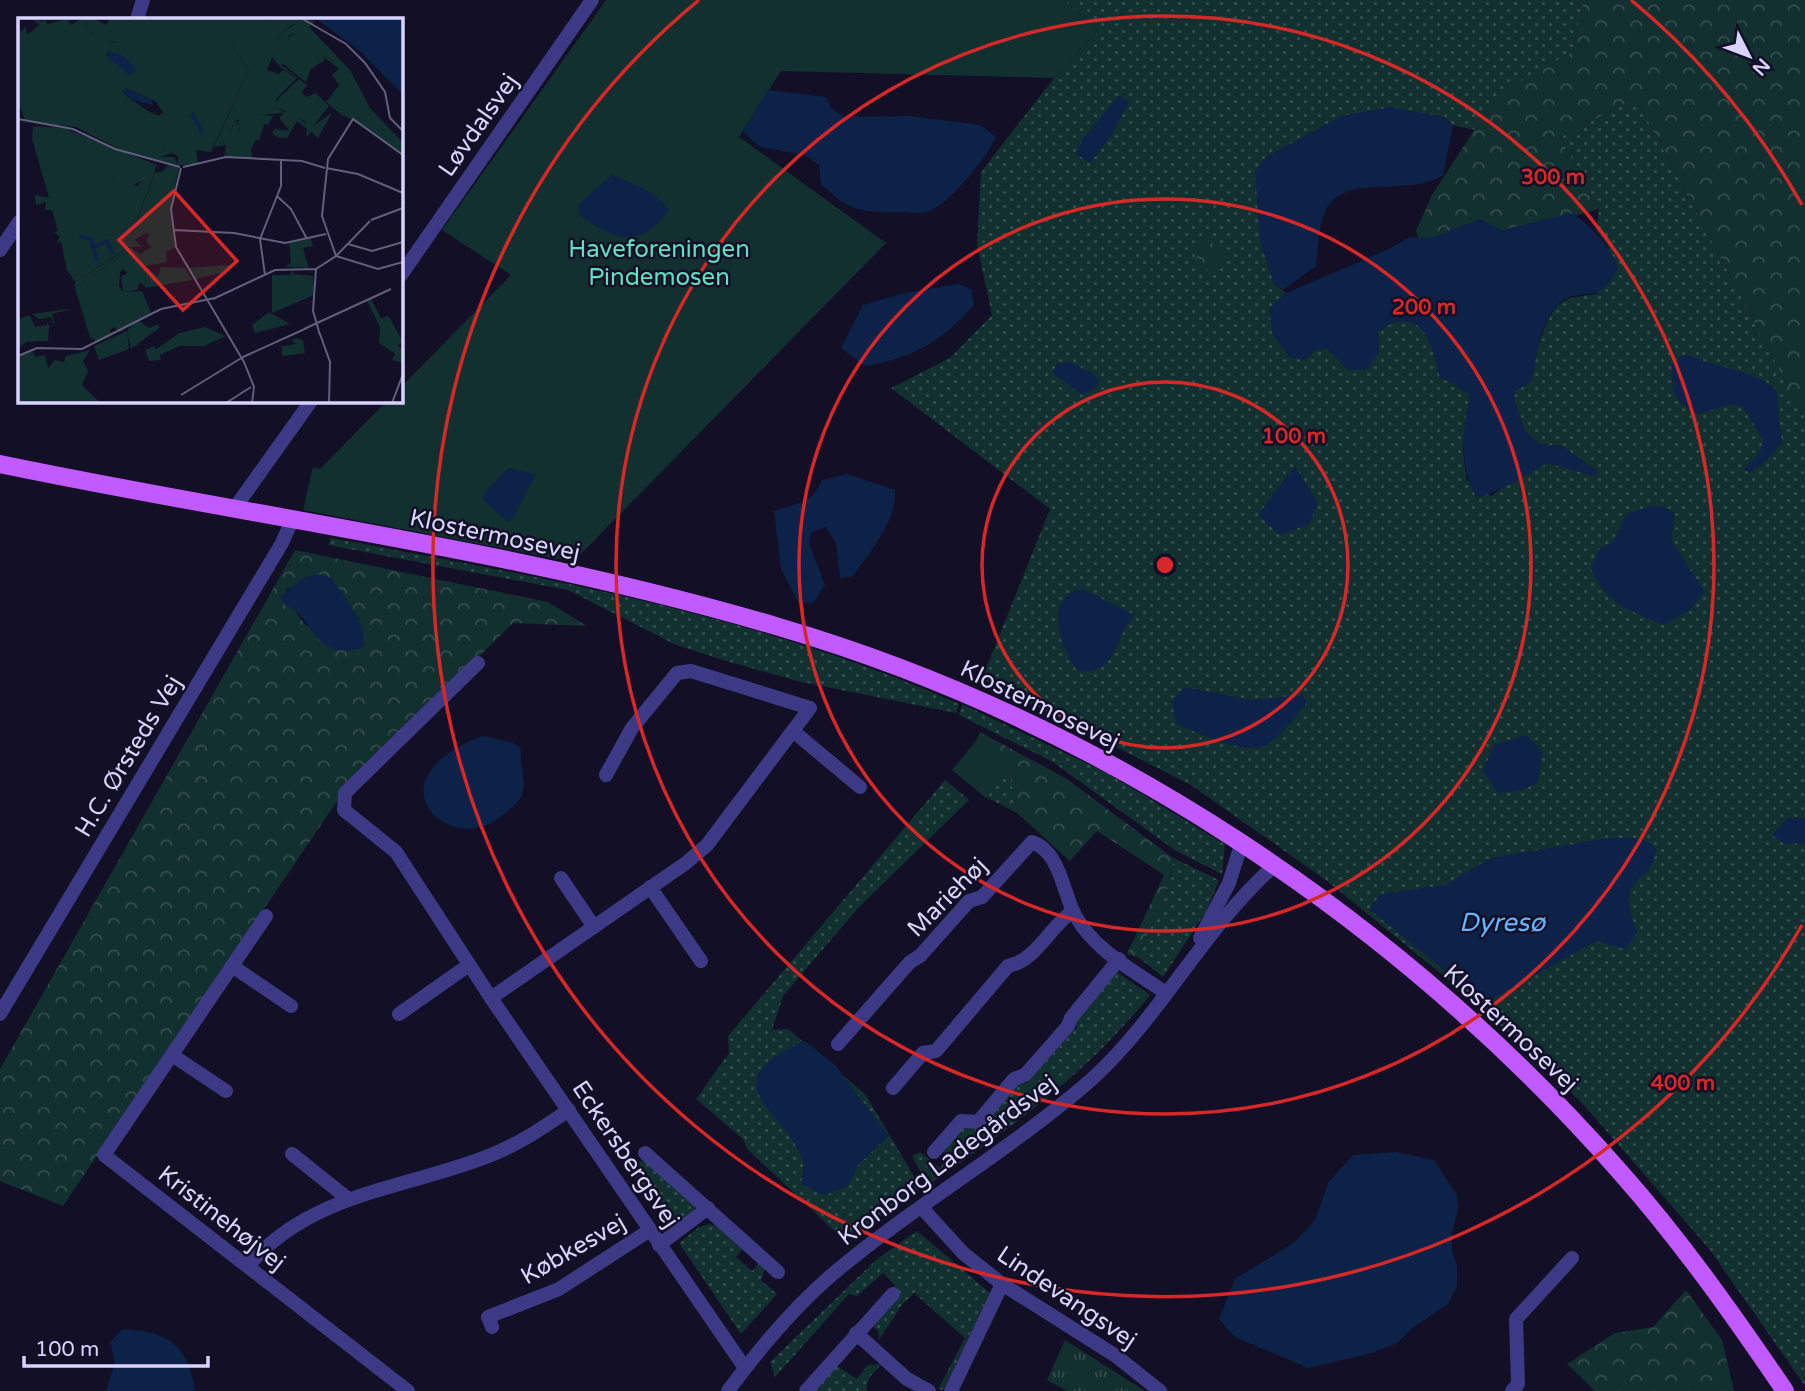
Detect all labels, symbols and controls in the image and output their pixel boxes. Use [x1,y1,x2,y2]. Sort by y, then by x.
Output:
inset map [18,18,402,402]
north arrow [1714,21,1784,91]
text: N [1748,54,1774,80]
street label: Løvdalsvej [432,68,524,182]
text: 300 m [1521,165,1585,190]
park label: Haveforeningen Pindemosen [568,235,750,292]
text: 200 m [1392,295,1456,320]
text: 100 m [1262,424,1326,449]
street label: Klostermosevej [407,503,583,568]
centre of rings [1153,553,1177,577]
street label: Klostermosevej [955,654,1124,757]
street label: H.C. Ørsteds Vej [69,670,188,842]
street label: Mariehøj [901,851,993,943]
water label: Dyresø [1459,907,1546,938]
street label: Klostermosevej [1437,959,1584,1098]
street label: Kronborg Ladegårdsvej [832,1069,1062,1252]
text: 400 m [1651,1071,1715,1096]
street label: Eckersbergsvej [566,1075,686,1233]
street label: Kristinehøjvej [152,1160,291,1277]
street label: Købkesvej [516,1208,631,1291]
street label: Lindevangsvej [991,1240,1142,1355]
scale bar [24,1324,208,1368]
text: 100 m [35,1337,99,1362]

